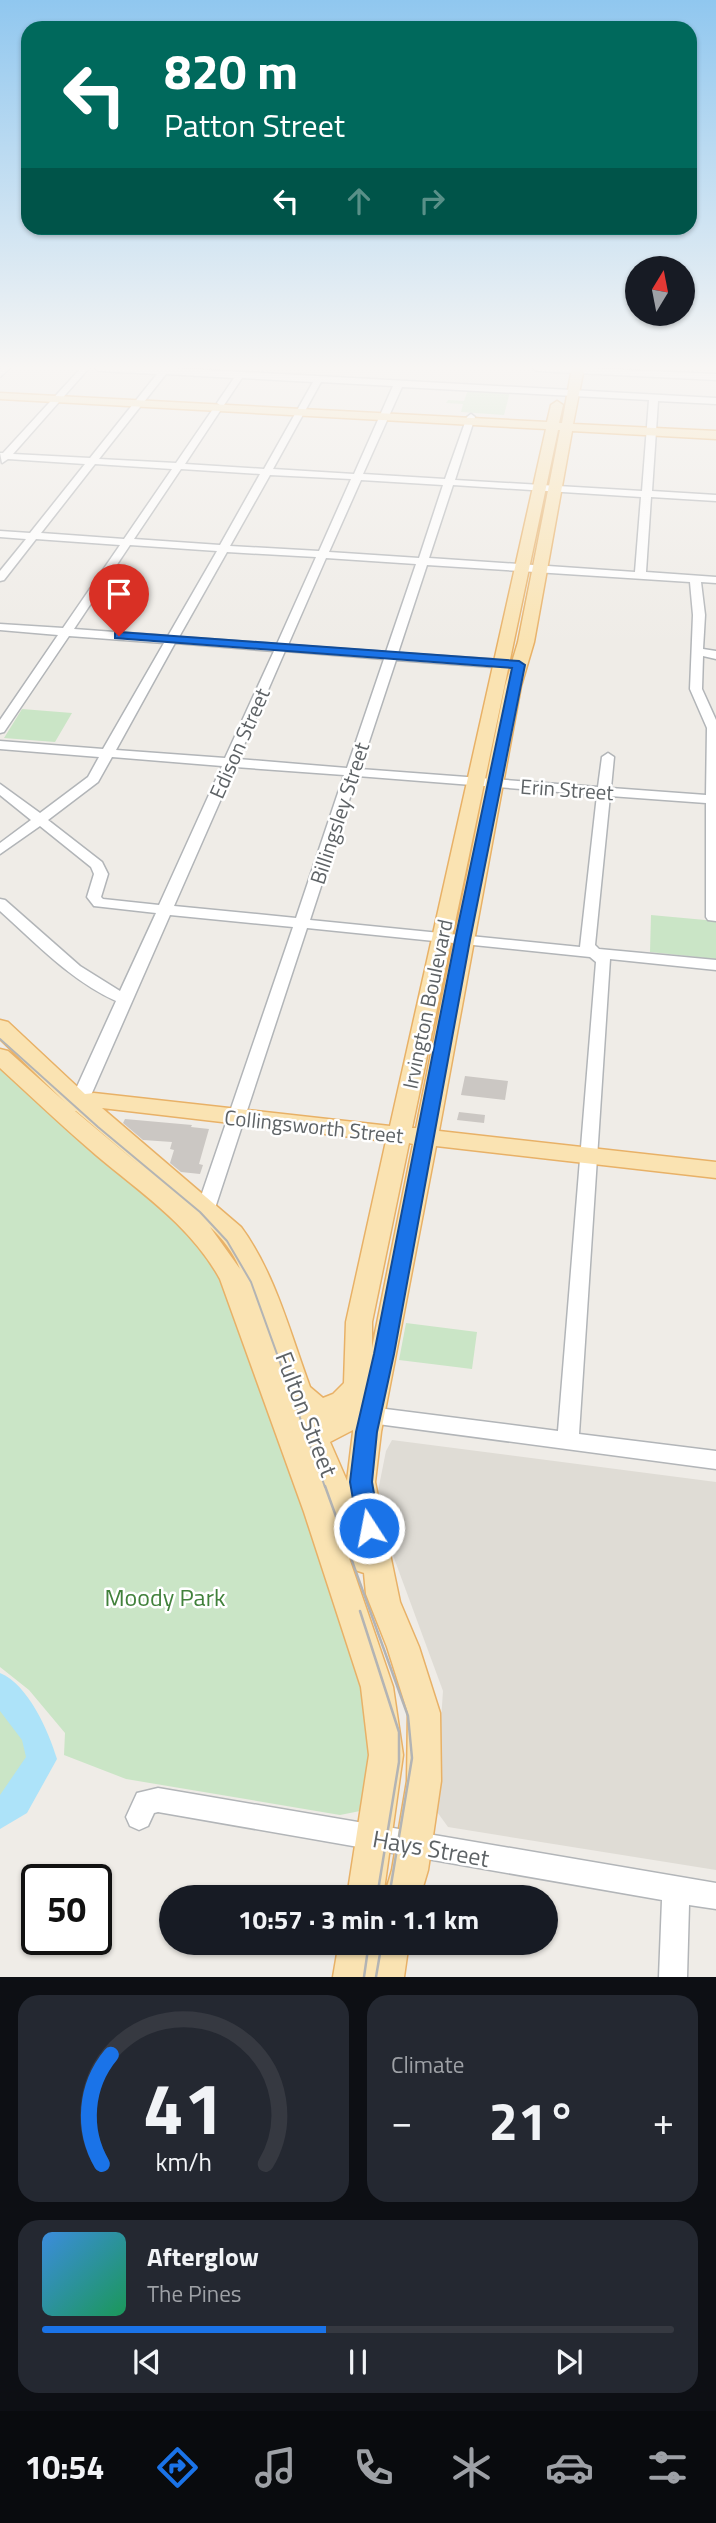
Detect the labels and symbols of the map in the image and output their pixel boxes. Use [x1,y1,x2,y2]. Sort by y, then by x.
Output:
north arrow [625,256,695,326]
pin [89,564,149,636]
street label: Edison Street [200,682,278,803]
street label: Billingsley Street [301,737,377,888]
street label: Erin Street [519,770,615,808]
street label: Irvington Boulevard [393,916,461,1092]
street label: Collingsworth Street [223,1101,406,1151]
street label: Fulton Street [267,1346,348,1482]
position arrow [332,1491,406,1565]
park label: Moody Park [105,1579,226,1615]
street label: Hays Street [370,1820,493,1876]
speed limit sign: 50 [21,1864,112,1955]

